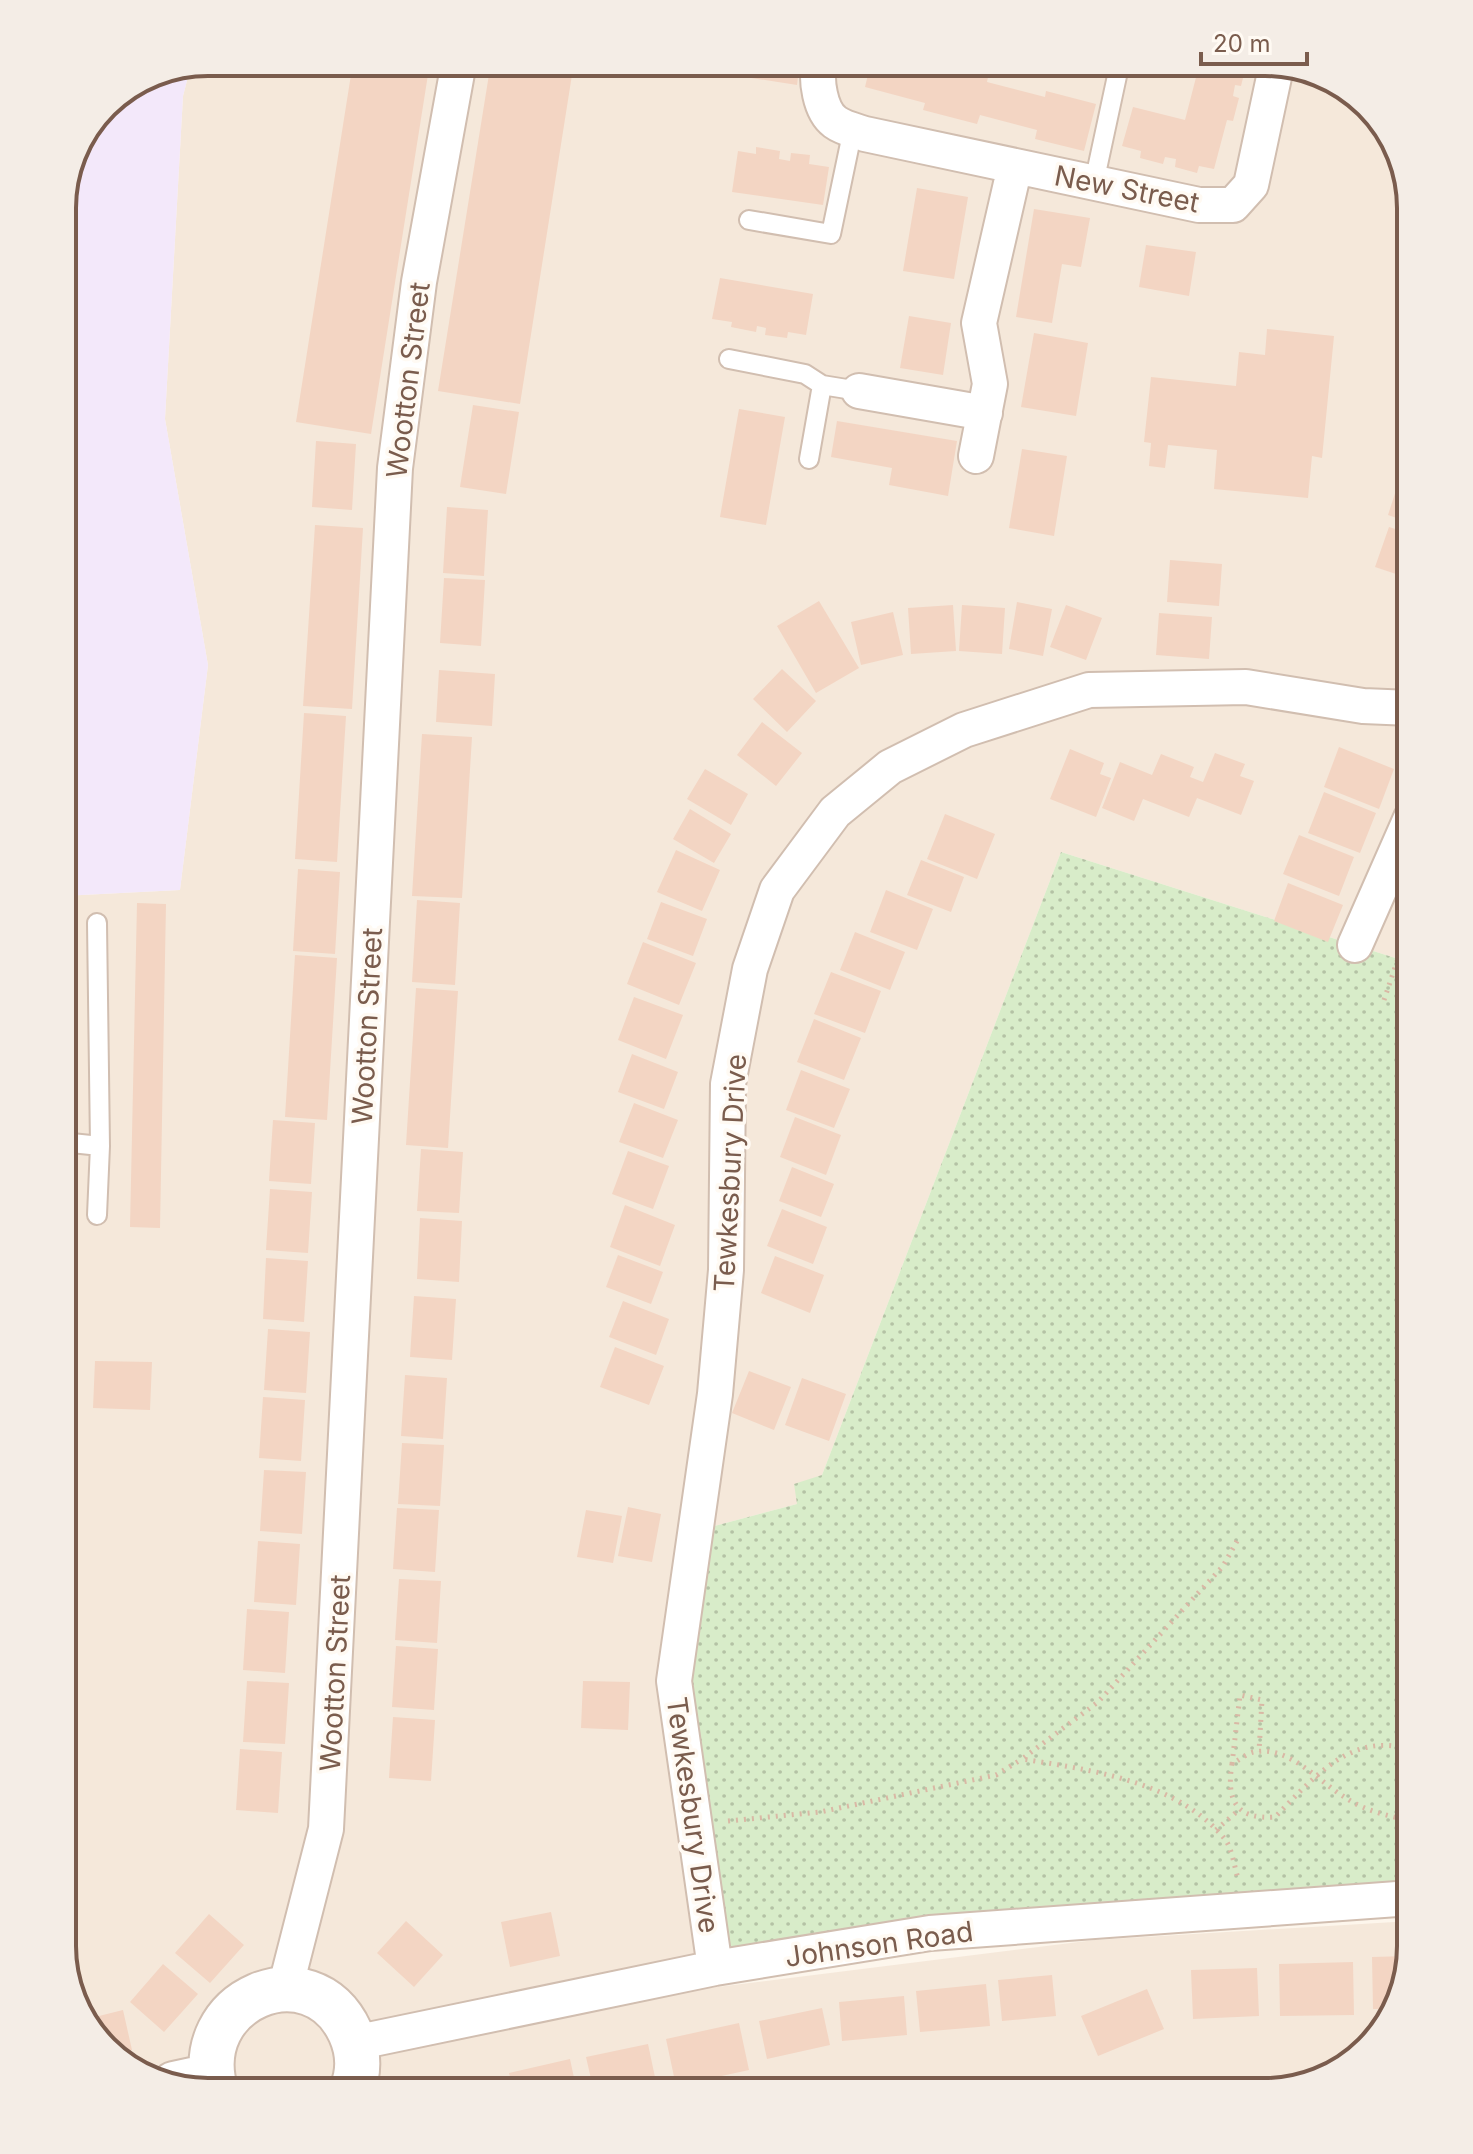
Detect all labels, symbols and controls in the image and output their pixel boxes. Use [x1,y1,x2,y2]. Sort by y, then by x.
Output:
scale bar [1201,16,1307,66]
text: 20 m [1213,29,1271,58]
street label: New Street [1052,158,1202,220]
street label: Wootton Street [379,280,437,480]
street label: Wootton Street [345,927,389,1125]
street label: Tewkesbury Drive [707,1053,753,1293]
street label: Wootton Street [313,1574,357,1772]
street label: Tewkesbury Drive [660,1695,726,1935]
street label: Johnson Road [783,1914,975,1974]

